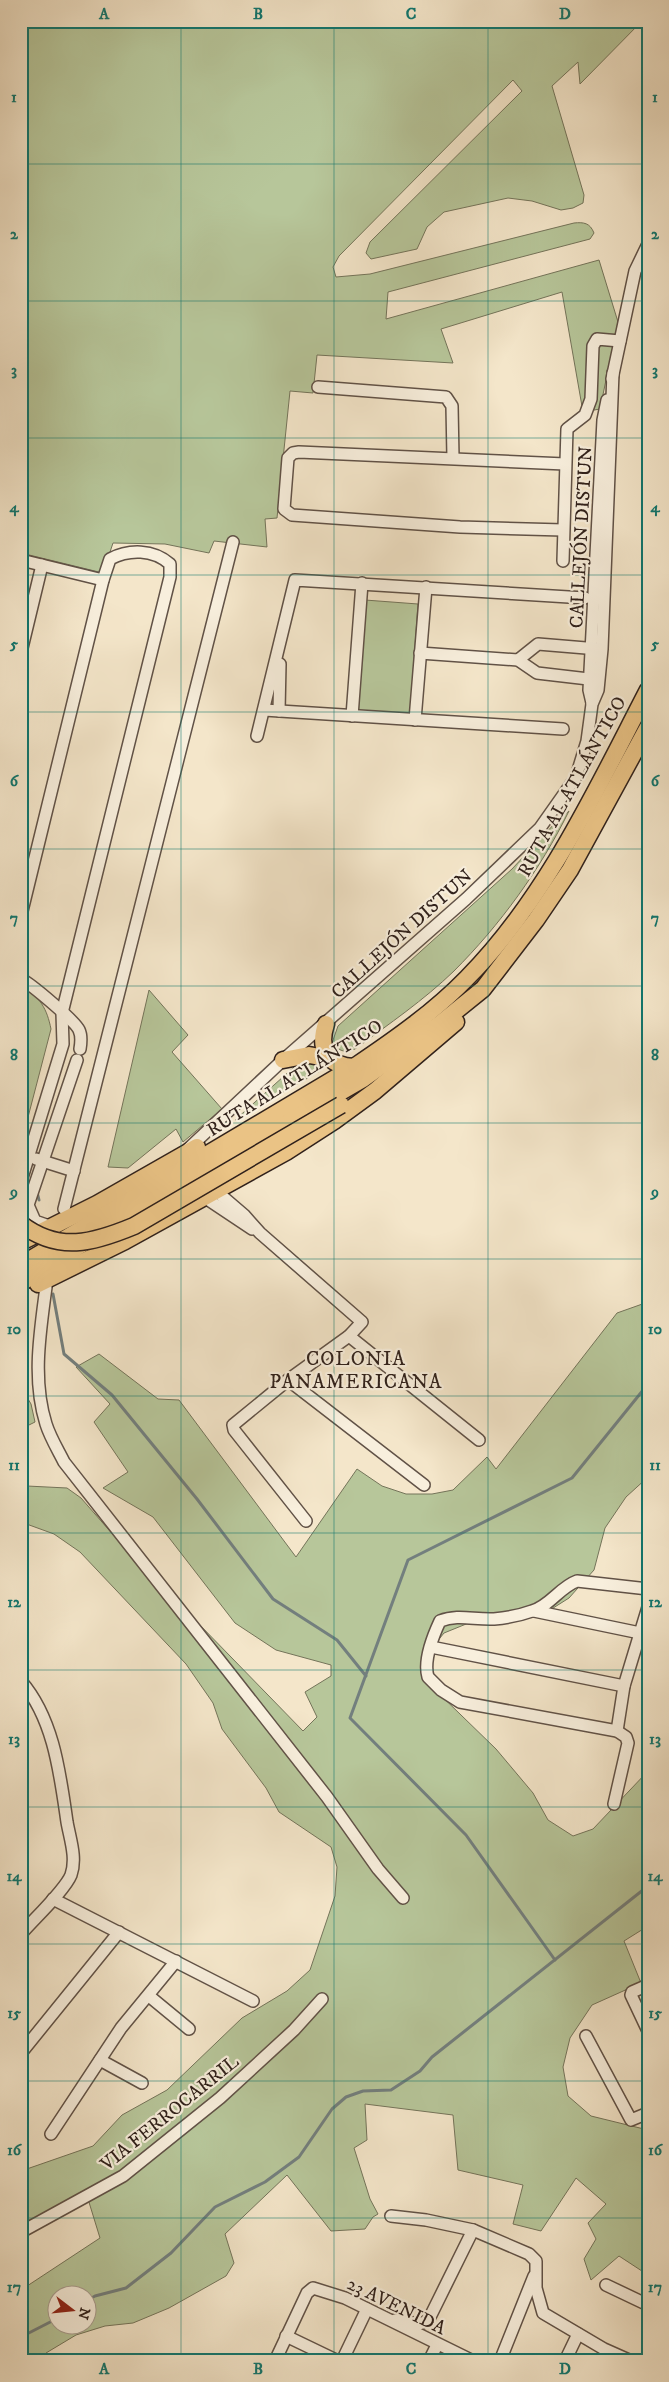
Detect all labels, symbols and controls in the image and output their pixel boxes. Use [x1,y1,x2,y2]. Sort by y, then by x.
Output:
text: A [98,4,110,24]
text: B [253,4,263,24]
text: C [406,4,416,24]
text: D [559,4,571,24]
text: 1 [11,87,17,107]
text: 1 [652,87,658,107]
text: 2 [10,224,19,244]
text: 2 [651,224,660,244]
text: 3 [11,360,17,380]
text: 3 [652,360,658,380]
street label: CALLEJÓN DISTUN [563,445,598,629]
text: 4 [8,497,19,517]
text: 4 [649,497,660,517]
text: 5 [9,634,18,654]
text: 5 [650,634,659,654]
street label: RUTA AL ATLÁNTICO [511,692,632,881]
text: 6 [10,771,20,791]
text: 6 [651,771,661,791]
street label: CALLEJÓN DISTUN [325,863,477,1004]
text: 7 [10,908,18,928]
text: 7 [651,908,659,928]
street label: RUTA AL ATLÁNTICO [202,1013,387,1142]
text: 8 [10,1045,18,1065]
text: 8 [651,1045,659,1065]
text: 9 [9,1182,18,1202]
text: 9 [650,1182,659,1202]
text: 10 [7,1319,22,1339]
text: 10 [648,1319,663,1339]
district label: COLONIA PANAMERICANA [269,1347,443,1395]
text: 11 [8,1455,20,1475]
text: 11 [649,1455,661,1475]
text: 12 [7,1592,22,1612]
text: 12 [648,1592,663,1612]
text: 13 [8,1729,20,1749]
text: 13 [649,1729,661,1749]
text: 14 [6,1866,22,1886]
text: 14 [647,1866,663,1886]
text: 15 [7,2003,21,2023]
text: 15 [648,2003,662,2023]
street label: VIA FERROCARRIL [95,2050,244,2177]
text: 16 [7,2140,23,2160]
text: 16 [648,2140,664,2160]
street label: 23 AVENIDA [343,2273,450,2341]
text: 17 [7,2277,21,2297]
text: 17 [648,2277,662,2297]
north arrow [48,2284,98,2334]
text: N [73,2305,94,2322]
text: A [98,2359,110,2379]
text: B [253,2359,263,2379]
text: C [406,2359,416,2379]
text: D [559,2359,571,2379]

